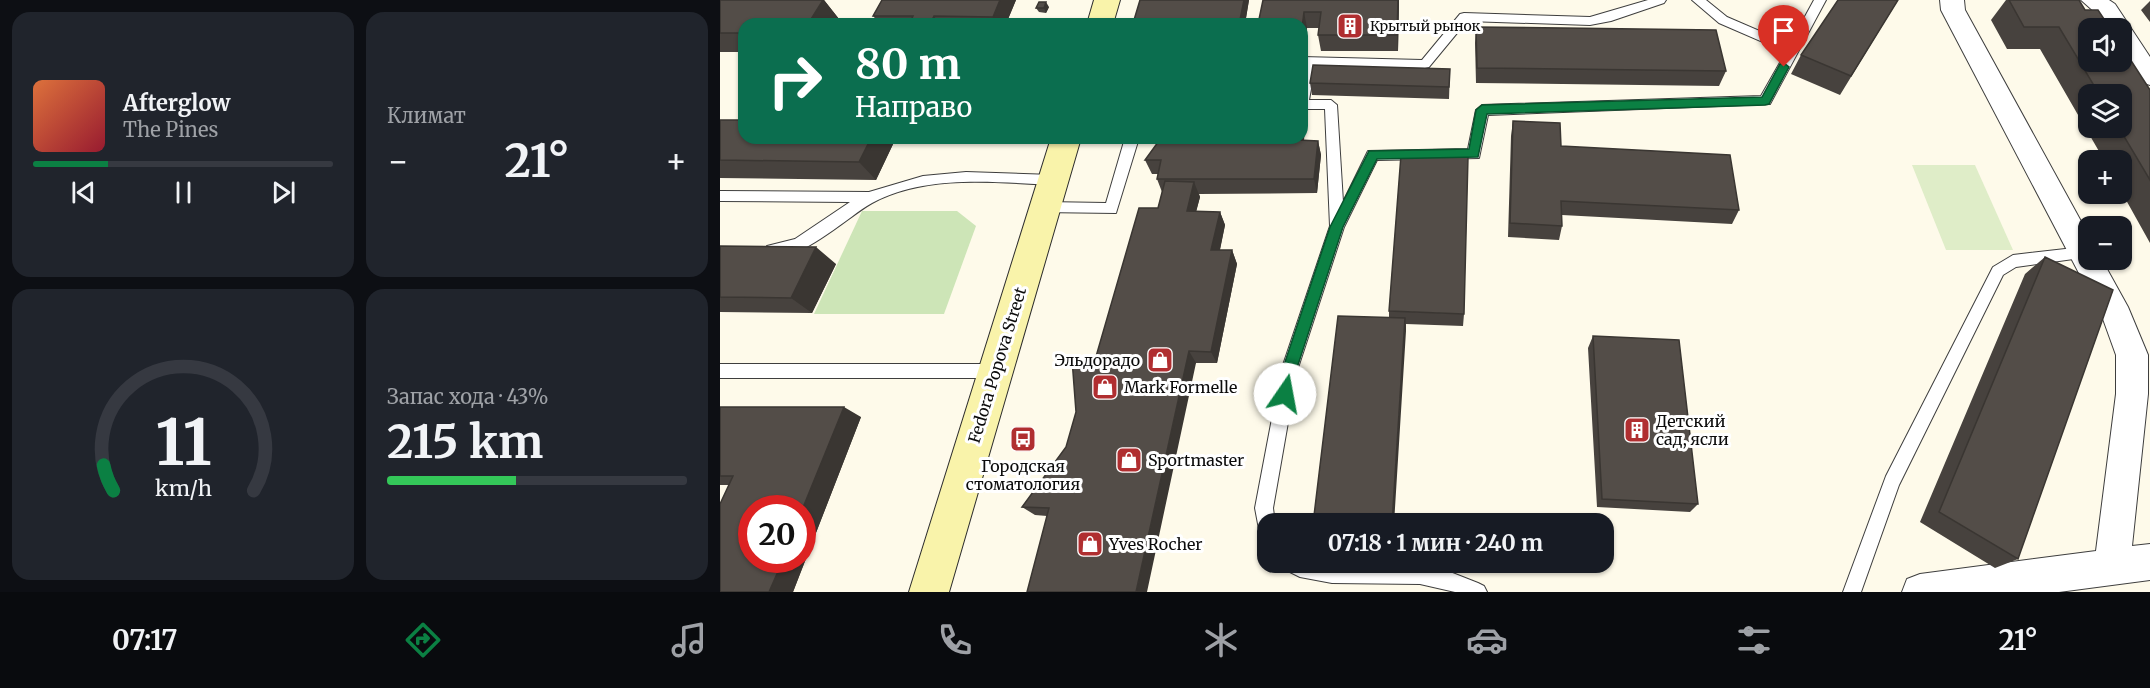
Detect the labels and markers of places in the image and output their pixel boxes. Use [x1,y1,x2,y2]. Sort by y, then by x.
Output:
pin [1758,5,1809,67]
building icon: Крытый рынок [1335,11,1365,41]
place label: Крытый рынок [1370,17,1480,35]
shop icon: Эльдорадо [1145,345,1175,375]
place label: Эльдорадо [1055,350,1140,370]
shop icon: Mark Formelle [1090,372,1120,402]
place label: Mark Formelle [1124,377,1237,397]
place label: Детский сад, ясли [1656,411,1729,449]
building icon: Детский сад, ясли [1622,415,1652,445]
bus stop icon: Городская стоматология [1008,424,1038,454]
shop icon: Sportmaster [1114,445,1144,475]
place label: Sportmaster [1148,450,1244,470]
place label: Городская стоматология [966,456,1080,494]
shop icon: Yves Rocher [1075,529,1105,559]
place label: Yves Rocher [1108,534,1203,554]

